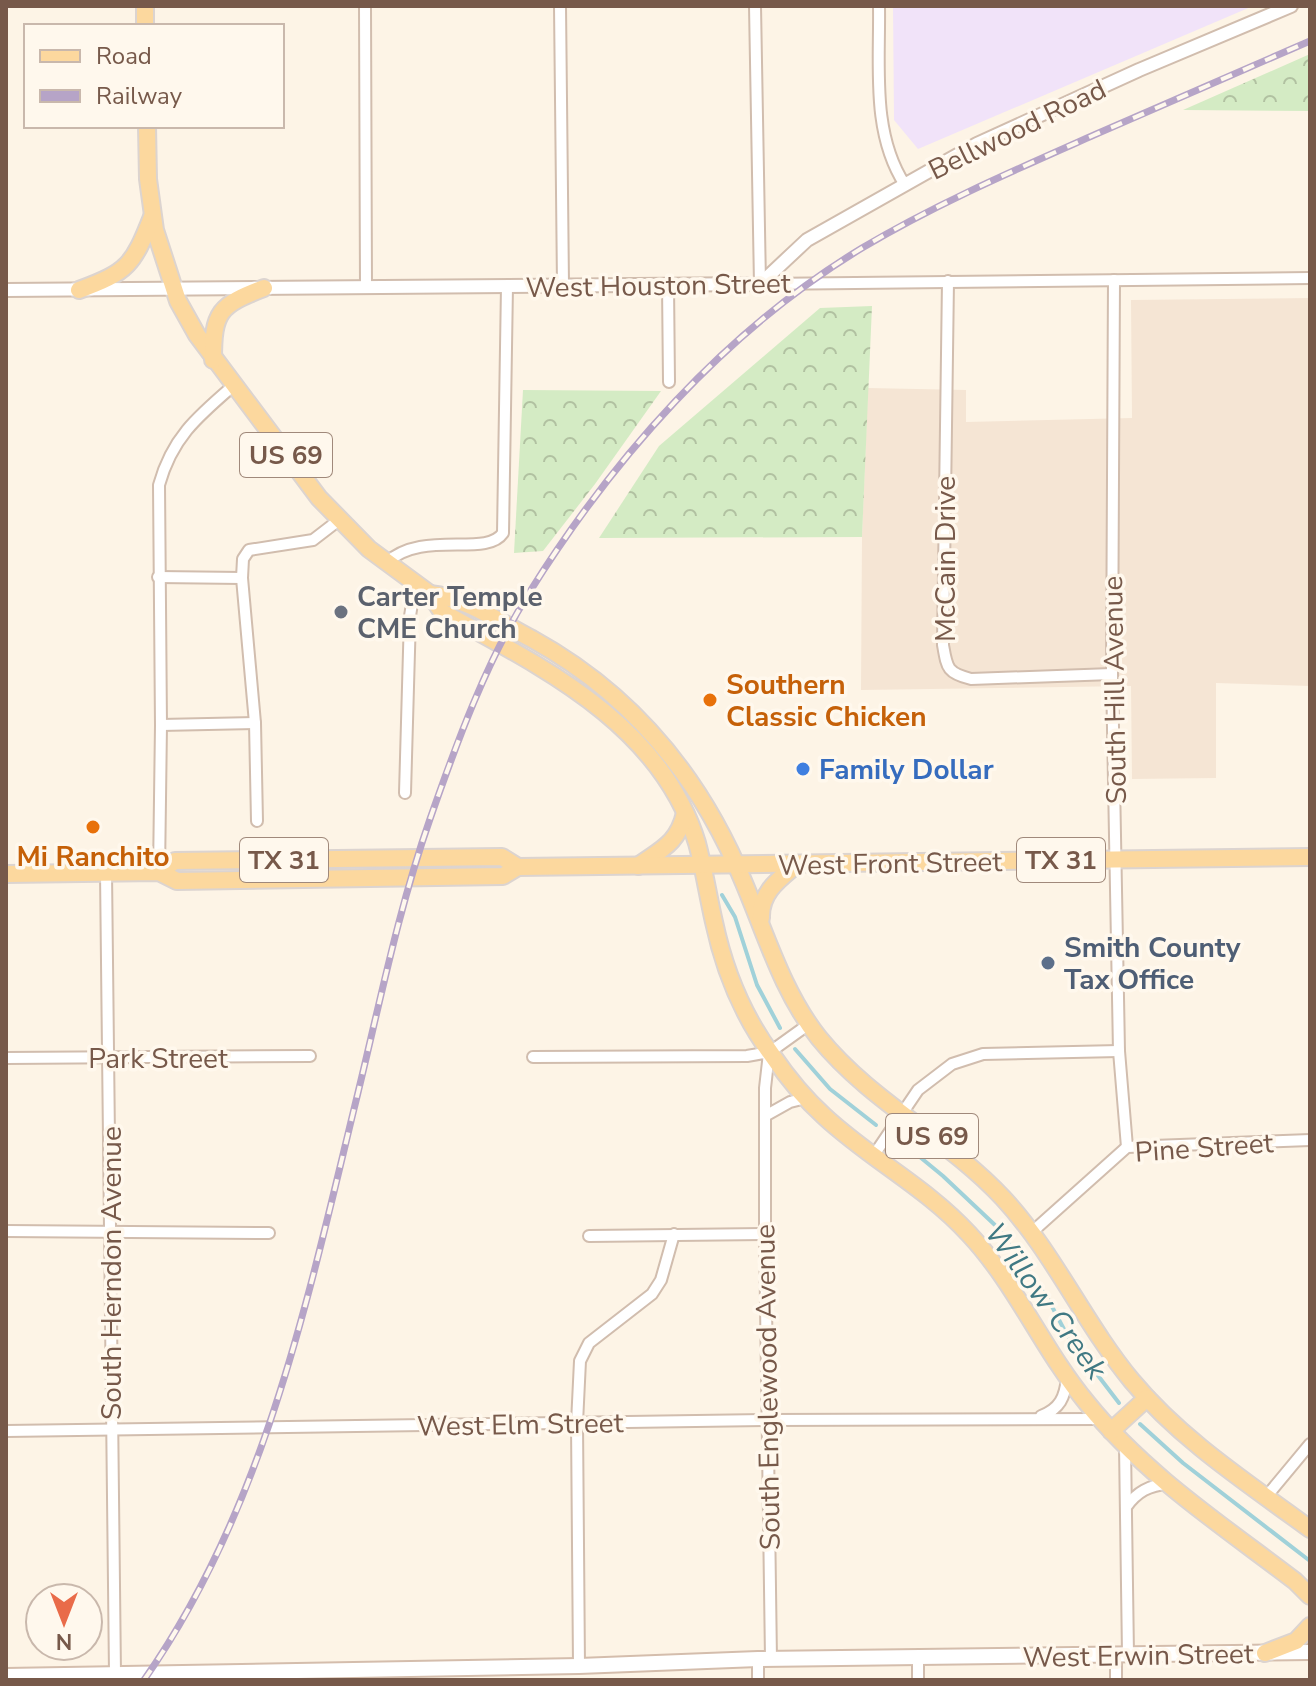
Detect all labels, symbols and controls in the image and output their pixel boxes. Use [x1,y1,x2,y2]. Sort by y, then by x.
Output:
legend [24,24,284,128]
text: Road [96,40,152,72]
street label: Bellwood Road [922,70,1113,189]
text: Railway [96,80,183,112]
street label: West Houston Street [525,265,791,307]
road number: US 69 [240,433,332,477]
street label: McCain Drive [927,476,965,642]
street label: South Hill Avenue [1094,576,1136,804]
place label: Carter Temple CME Church [357,578,543,648]
marker: Carter Temple CME Church [332,603,350,621]
place label: Southern Classic Chicken [726,666,927,736]
marker: Southern Classic Chicken [701,691,719,709]
place label: Family Dollar [819,751,994,789]
marker: Family Dollar [794,760,812,778]
marker: Mi Ranchito [84,818,102,836]
place label: Mi Ranchito [16,838,170,876]
road number: TX 31 [240,838,328,882]
road number: TX 31 [1017,838,1105,882]
street label: West Front Street [778,843,1003,885]
place label: Smith County Tax Office [1064,929,1241,999]
marker: Smith County Tax Office [1039,954,1057,972]
street label: Park Street [88,1040,228,1078]
road number: US 69 [886,1114,978,1158]
street label: Pine Street [1134,1124,1275,1172]
street label: South Herndon Avenue [93,1126,131,1420]
water label: Willow Creek [975,1215,1117,1389]
street label: South Englewood Avenue [746,1224,790,1550]
street label: West Elm Street [416,1404,624,1446]
north arrow [24,1582,104,1662]
text: N [56,1626,72,1656]
street label: West Erwin Street [1022,1635,1254,1677]

